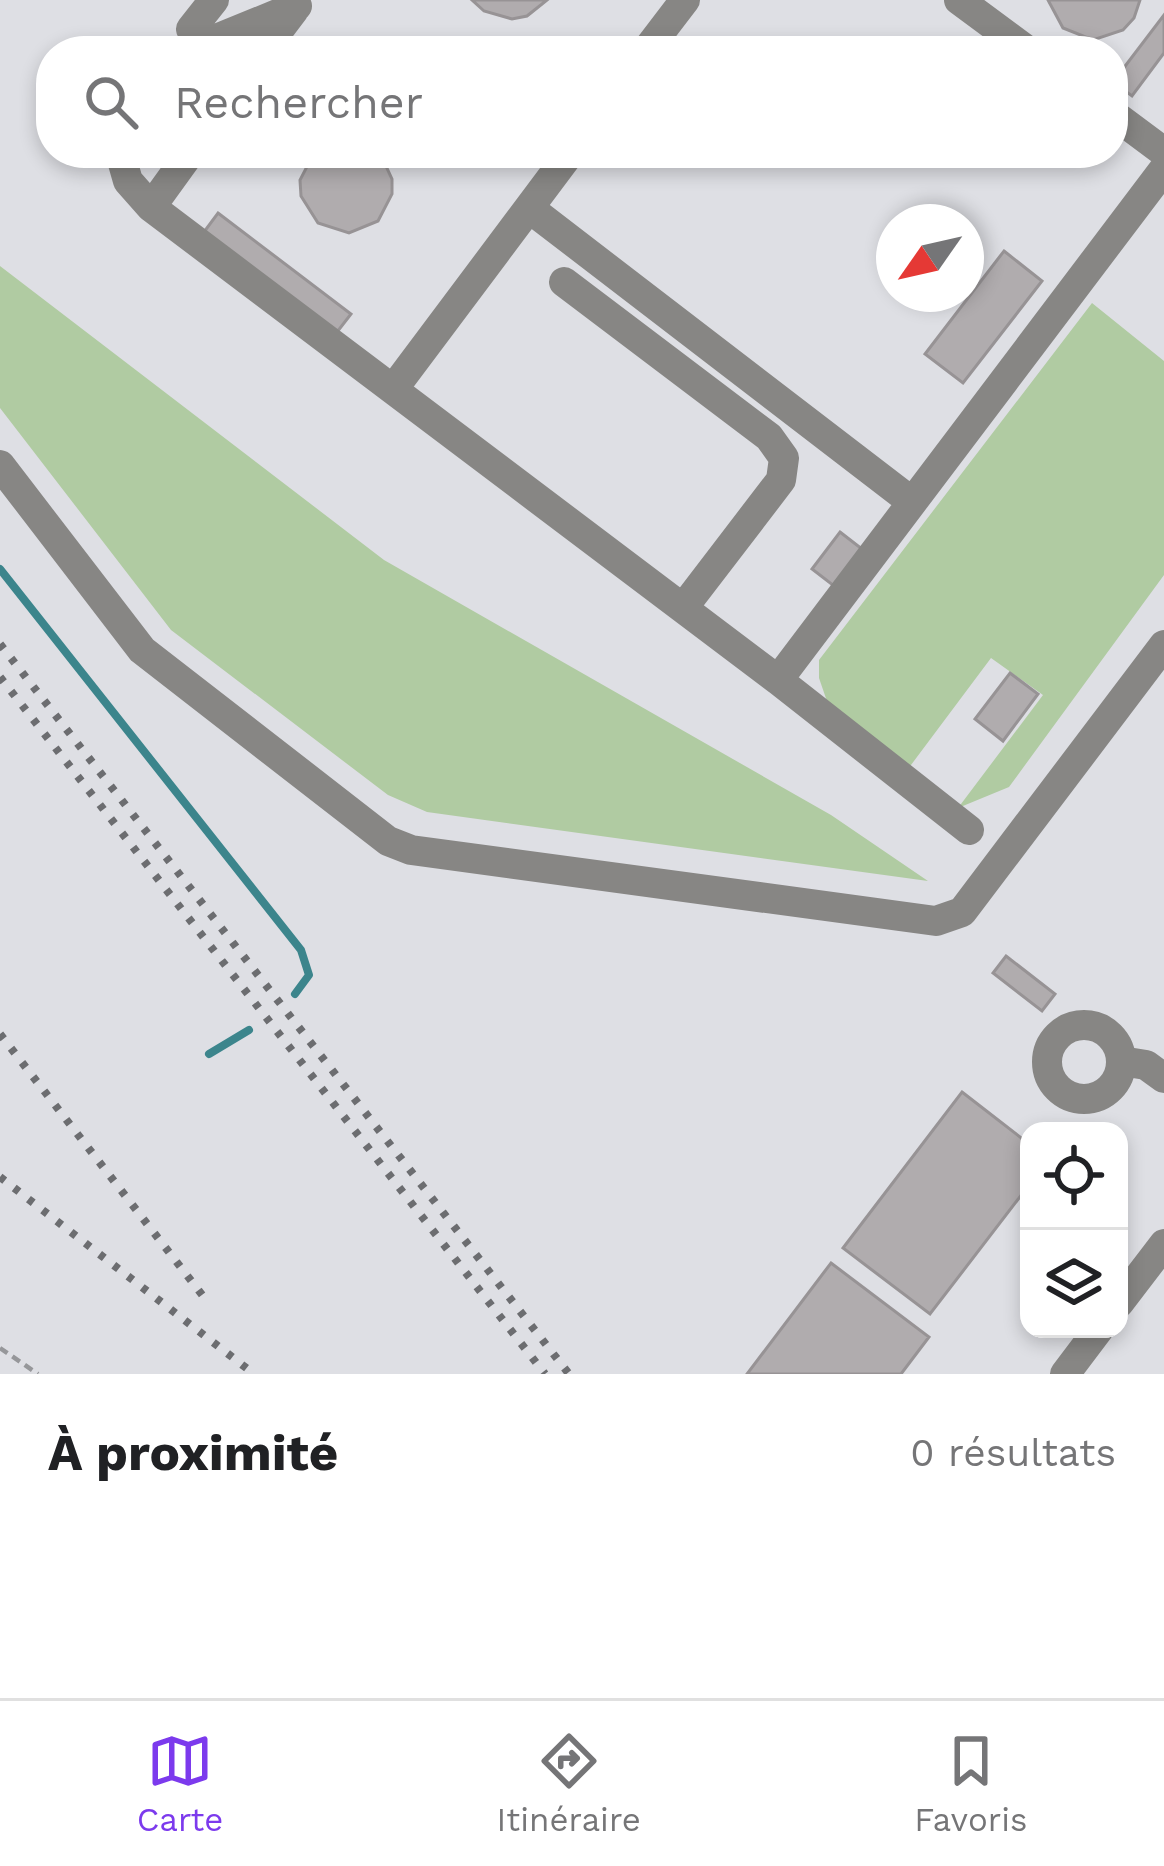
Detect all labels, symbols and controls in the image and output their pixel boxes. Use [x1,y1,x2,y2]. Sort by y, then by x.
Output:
search box [36,36,1128,168]
icon: search [78,69,144,135]
text: Rechercher [174,76,423,129]
north arrow [876,204,984,312]
map controls [1020,1122,1128,1338]
button: locate [1020,1122,1128,1230]
button: layers [1020,1230,1128,1338]
text: À proximité [48,1423,338,1482]
text: 0 résultats [910,1430,1116,1475]
tab: Carte [137,1728,223,1839]
tab: Itinéraire [497,1728,641,1839]
tab: Favoris [914,1728,1027,1839]

